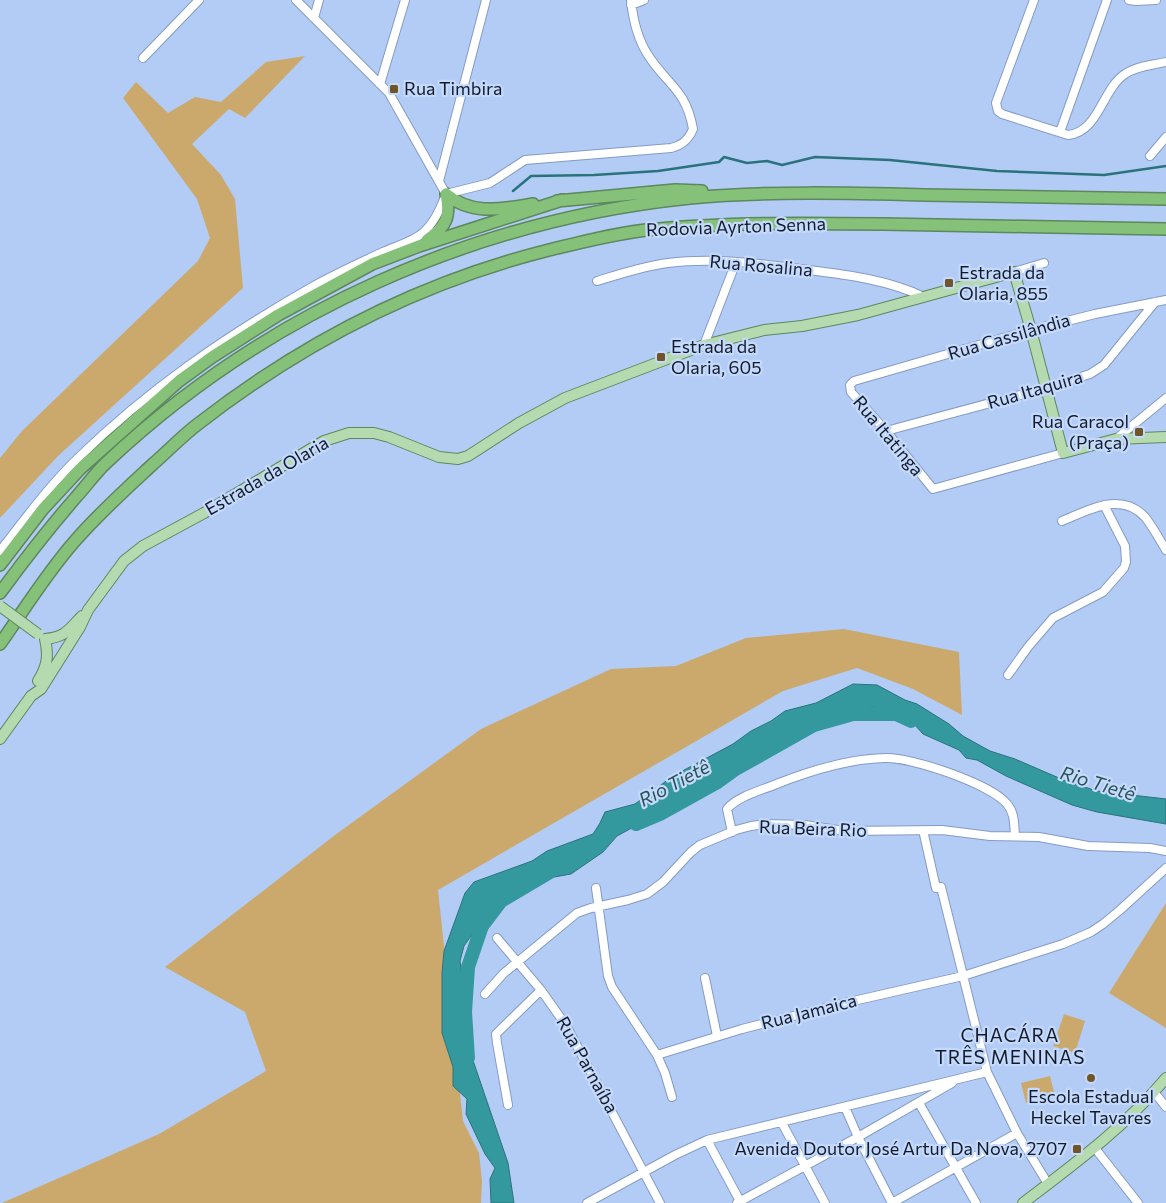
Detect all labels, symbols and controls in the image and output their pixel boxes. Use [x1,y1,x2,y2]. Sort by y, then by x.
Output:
place label: Rua Timbira [404,77,502,99]
marker: Rua Timbira [388,83,400,95]
street label: Rodovia Ayrton Senna [646,212,826,240]
street label: Rua Rosalina [709,250,814,280]
place label: Estrada da Olaria, 855 [959,261,1048,304]
marker: Estrada da Olaria, 855 [943,277,955,289]
street label: Rua Cassilândia [945,308,1072,364]
place label: Estrada da Olaria, 605 [671,335,762,378]
marker: Estrada da Olaria, 605 [655,351,667,363]
street label: Rua Itaquira [984,365,1085,413]
street label: Rua Itatinga [849,391,929,480]
place label: Rua Caracol (Praça) [1032,410,1129,453]
marker: Rua Caracol (Praça) [1133,426,1145,438]
street label: Estrada da Olaria [201,431,332,519]
water label: Rio Tietê [634,754,714,811]
water label: Rio Tietê [1058,760,1139,805]
street label: Rua Beira Rio [759,815,867,841]
street label: Rua Jamaica [759,989,859,1034]
street label: Rua Parnaíba [552,1012,623,1117]
district label: CHACÁRA TRÊS MENINAS [935,1023,1085,1068]
marker: Escola Estadual Heckel Tavares [1085,1072,1097,1084]
place label: Escola Estadual Heckel Tavares [1028,1085,1154,1128]
place label: Avenida Doutor José Artur Da Nova, 2707 [735,1137,1067,1159]
marker: Avenida Doutor José Artur Da Nova, 2707 [1071,1143,1083,1155]

